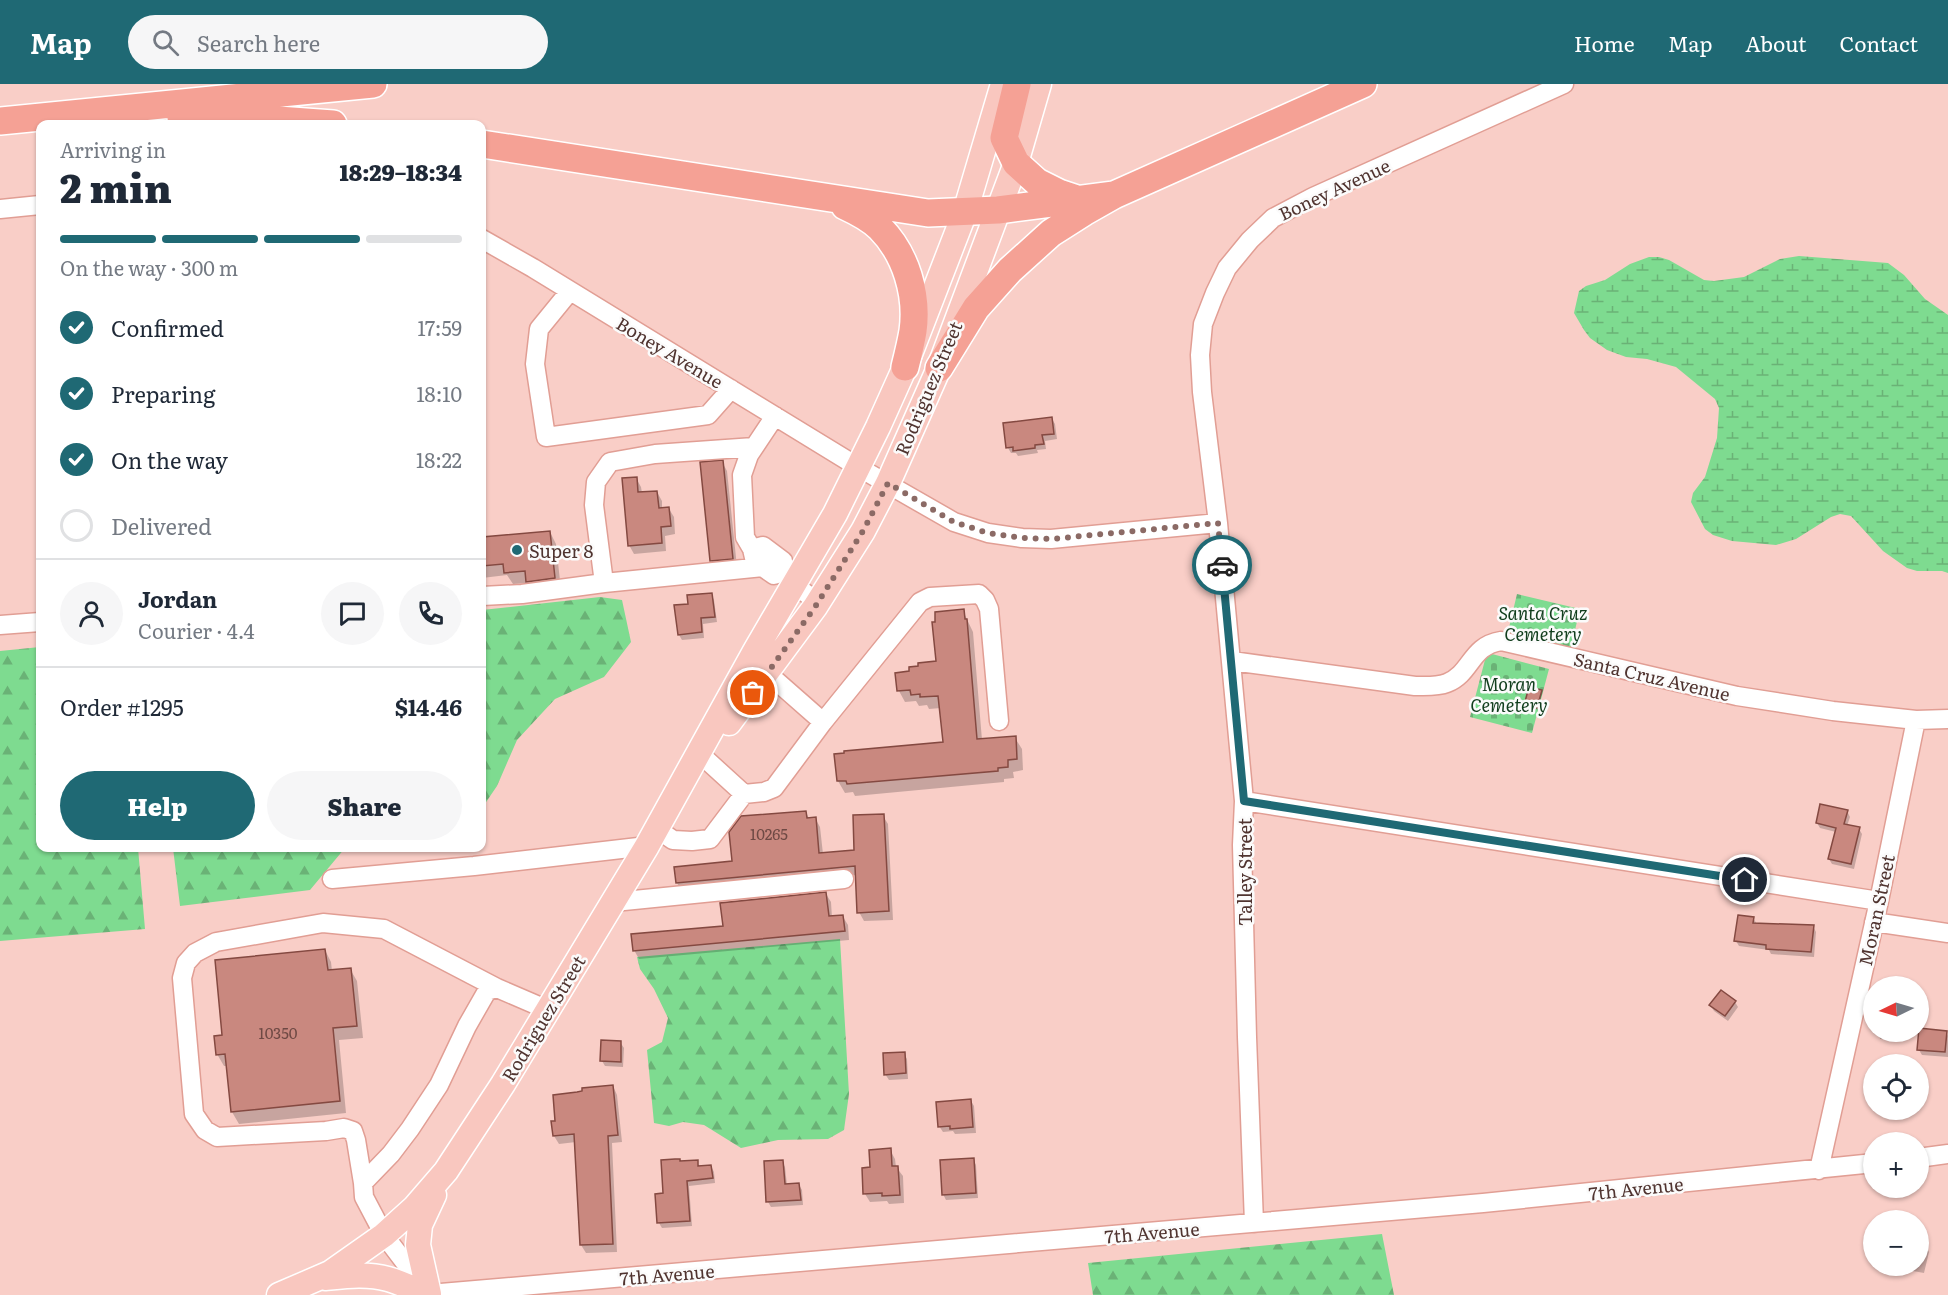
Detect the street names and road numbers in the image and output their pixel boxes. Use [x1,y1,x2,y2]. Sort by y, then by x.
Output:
street label: Boney Avenue [1274,151,1394,227]
street label: Boney Avenue [611,309,729,395]
street label: Rodriguez Street [888,316,969,459]
street label: Santa Cruz Avenue [1571,645,1733,707]
street label: Talley Street [1231,817,1258,926]
street label: Moran Street [1851,851,1901,968]
street label: Rodriguez Street [495,949,592,1086]
street label: 7th Avenue [1587,1170,1685,1206]
street label: 7th Avenue [1103,1214,1201,1250]
street label: 7th Avenue [618,1256,716,1292]

